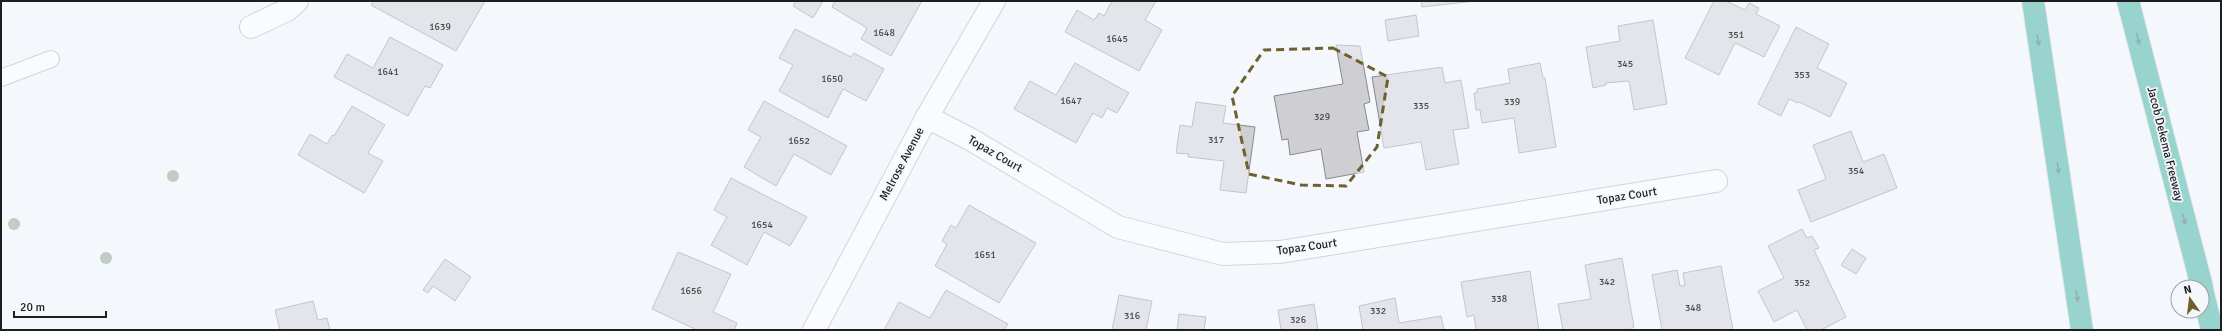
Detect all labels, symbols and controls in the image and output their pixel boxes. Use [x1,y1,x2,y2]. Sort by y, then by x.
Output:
house number: 1639 [429,21,451,33]
house number: 1648 [873,27,895,39]
house number: 351 [1728,29,1744,41]
house number: 1645 [1106,33,1128,45]
one-way arrow [2036,33,2042,46]
one-way arrow [2135,33,2141,45]
house number: 345 [1617,58,1633,70]
house number: 1641 [377,66,399,78]
house number: 353 [1794,69,1810,81]
house number: 1650 [821,73,843,85]
street label: Jacob Dekema Freeway [2143,85,2187,203]
house number: 1647 [1060,95,1082,107]
house number: 339 [1504,96,1520,108]
house number: 335 [1413,100,1429,112]
house number: 329 [1314,111,1330,123]
street label: Melrose Avenue [876,125,928,203]
street label: Topaz Court [965,132,1025,176]
house number: 317 [1208,134,1224,146]
house number: 1652 [788,135,810,147]
one-way arrow [2055,162,2061,174]
house number: 354 [1848,165,1865,177]
street label: Topaz Court [1596,184,1658,208]
one-way arrow [2182,213,2188,225]
house number: 1654 [751,219,773,231]
street label: Topaz Court [1276,235,1338,259]
house number: 1651 [974,249,996,261]
house number: 342 [1599,276,1615,288]
house number: 352 [1794,277,1810,289]
north arrow [2170,279,2210,319]
text: N [2182,283,2193,297]
house number: 1656 [680,285,702,297]
one-way arrow [2074,289,2080,302]
scale bar [14,293,106,319]
house number: 338 [1491,293,1507,305]
text: 20 m [20,300,45,315]
house number: 348 [1685,302,1701,314]
house number: 332 [1370,305,1386,317]
house number: 316 [1124,310,1140,322]
house number: 326 [1290,314,1306,326]

